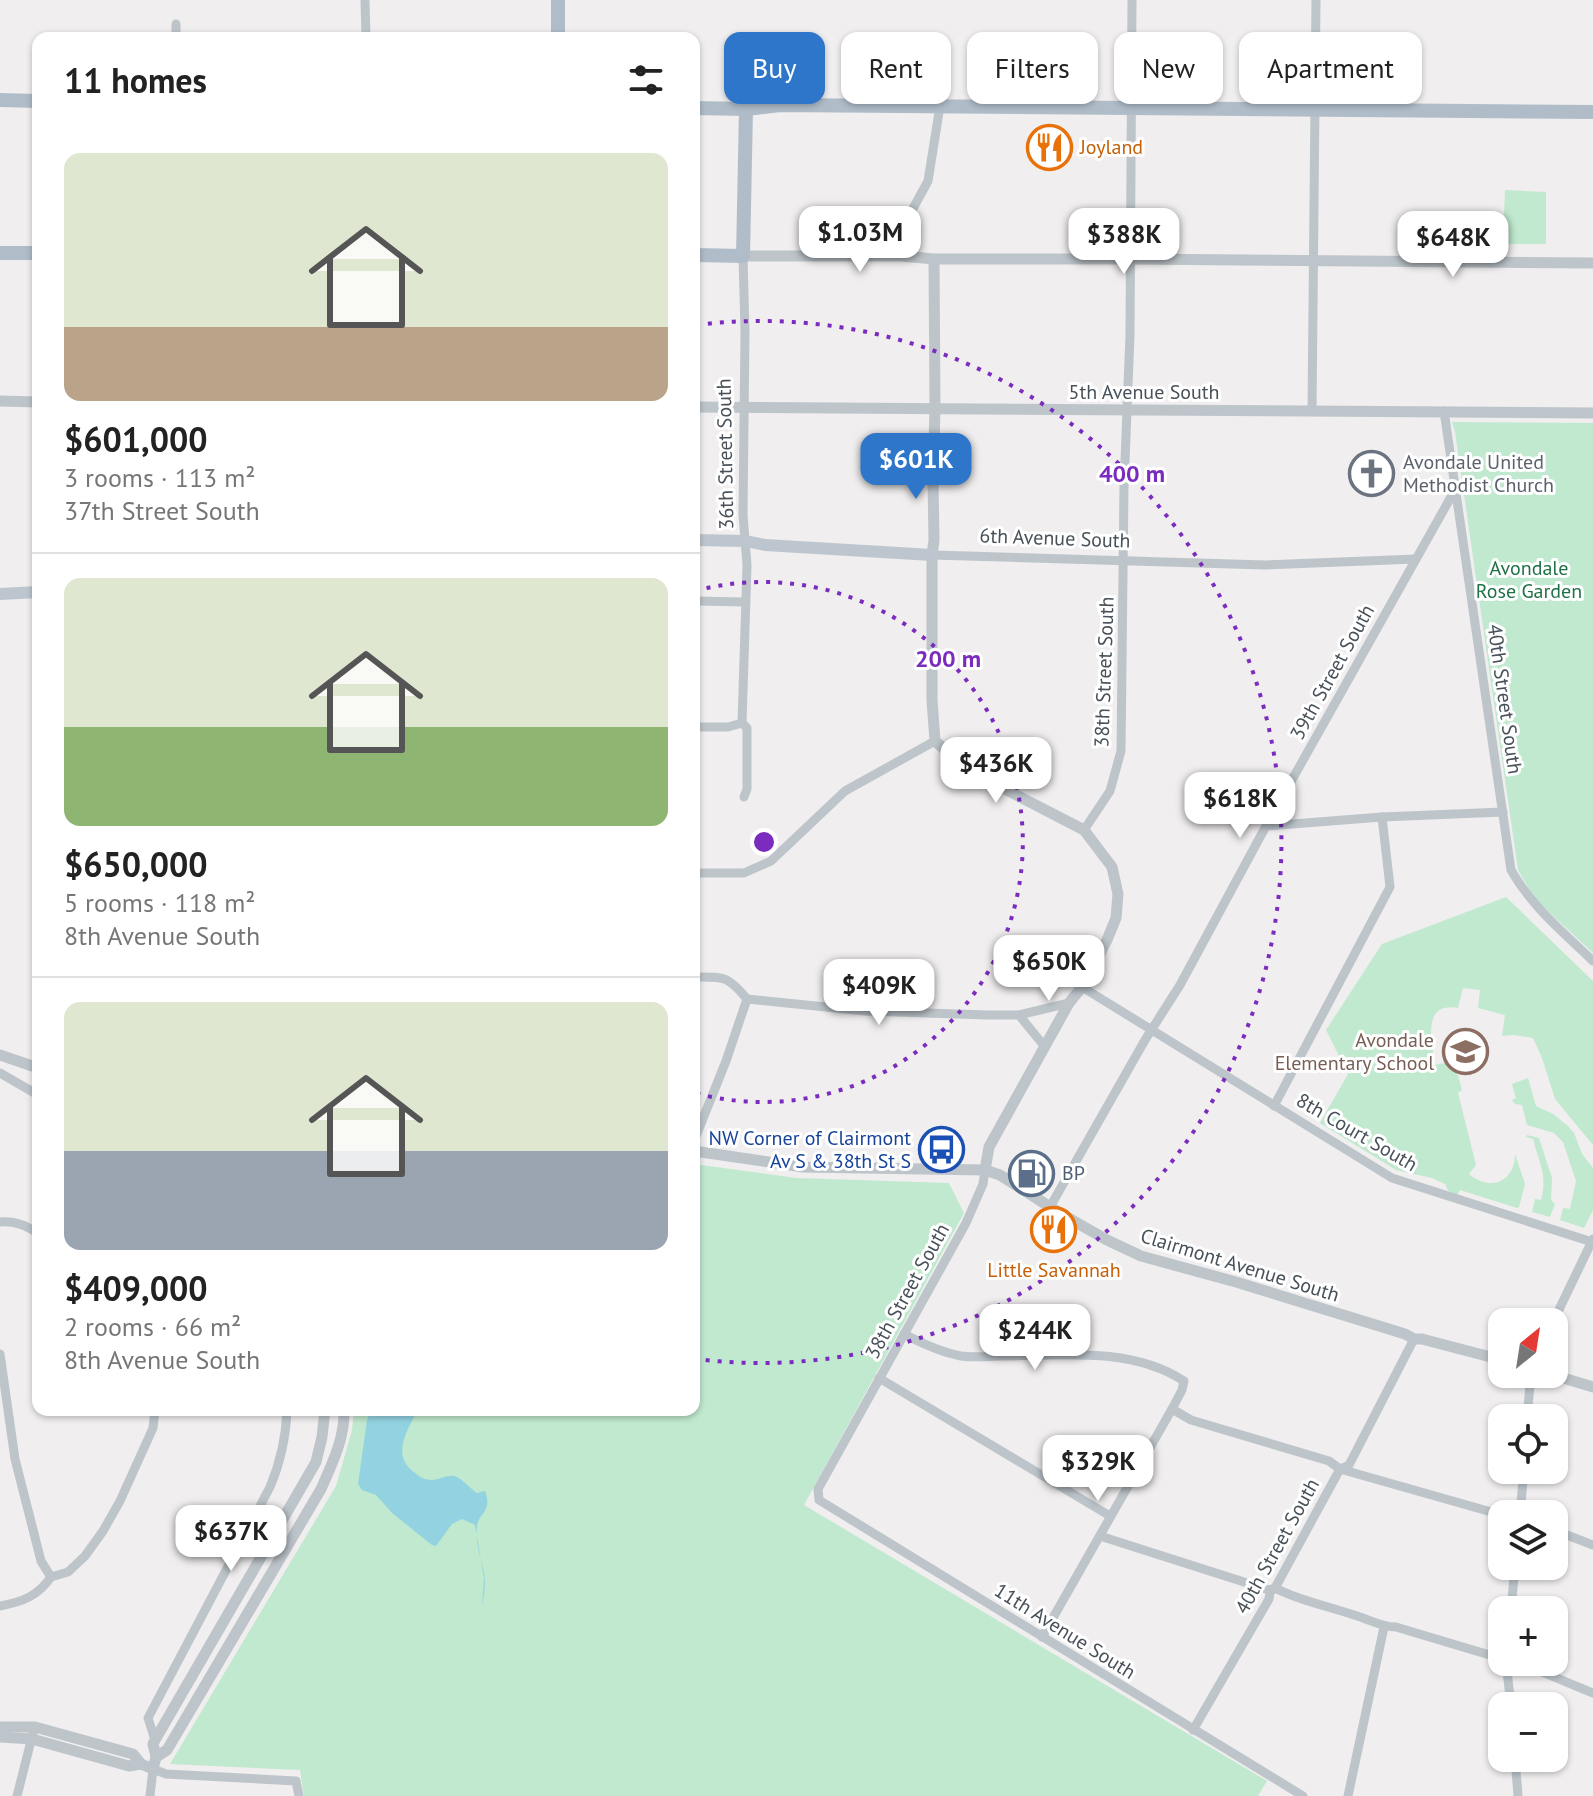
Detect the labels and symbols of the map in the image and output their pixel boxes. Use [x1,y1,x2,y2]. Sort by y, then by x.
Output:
restaurant icon: Joyland [1025,123,1073,171]
place label: Joyland [1079,134,1143,160]
pin: $1.03M [795,206,925,274]
pin: $388K [1068,208,1180,276]
pin: $648K [1397,211,1509,279]
street label: 36th Street South [711,378,739,530]
street label: 5th Avenue South [1069,379,1219,405]
pin: $601K [860,433,972,501]
church icon: Avondale United Methodist Church [1348,449,1396,497]
place label: Avondale United Methodist Church [1403,449,1554,498]
text: 400 m [1099,458,1165,489]
street label: 6th Avenue South [979,522,1131,554]
park label: Avondale Rose Garden [1476,555,1582,604]
street label: 38th Street South [1088,596,1120,748]
street label: 39th Street South [1284,600,1380,744]
street label: 40th Street South [1482,622,1528,776]
text: 200 m [915,643,981,674]
pin: $436K [940,737,1052,805]
pin: $618K [1184,772,1296,840]
centre of rings [750,828,778,856]
pin: $650K [993,935,1105,1003]
pin: $409K [823,959,935,1027]
place label: Avondale Elementary School [1275,1027,1434,1076]
school or university icon: Avondale Elementary School [1441,1028,1489,1076]
street label: 8th Court South [1292,1087,1422,1177]
place label: NW Corner of Clairmont Av S & 38th St S [708,1125,911,1174]
bus stop icon: NW Corner of Clairmont Av S & 38th St S [918,1125,966,1173]
fuel station icon: BP [1007,1149,1055,1197]
place label: BP [1062,1160,1085,1186]
restaurant icon: Little Savannah [1030,1206,1078,1254]
street label: 38th Street South [859,1219,955,1363]
street label: Clairmont Avenue South [1138,1222,1342,1308]
place label: Little Savannah [987,1257,1121,1283]
pin: $244K [979,1304,1091,1372]
north arrow [1488,1308,1568,1388]
pin: $329K [1042,1435,1154,1503]
street label: 40th Street South [1229,1474,1325,1618]
pin: $637K [175,1505,287,1573]
street label: 11th Avenue South [989,1577,1141,1685]

